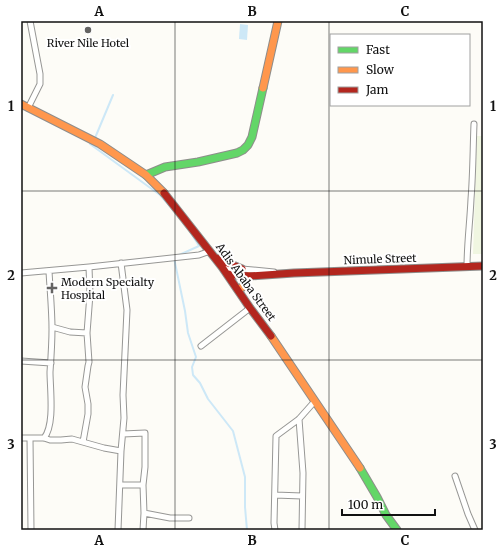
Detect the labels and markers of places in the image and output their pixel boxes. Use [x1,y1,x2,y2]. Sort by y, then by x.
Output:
marker: River Nile Hotel [83,25,93,35]
place label: River Nile Hotel [47,36,130,50]
place label: Modern Specialty Hospital [61,275,155,302]
marker: Modern Specialty Hospital [46,282,58,294]

